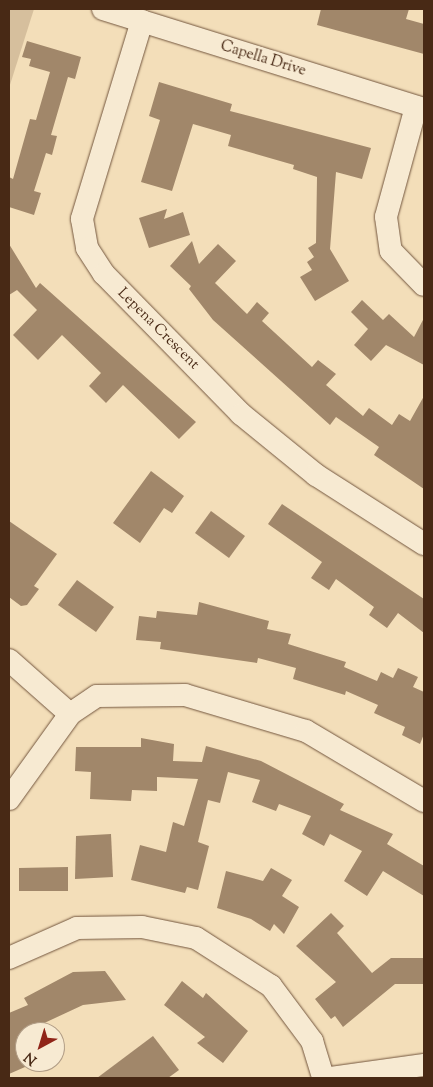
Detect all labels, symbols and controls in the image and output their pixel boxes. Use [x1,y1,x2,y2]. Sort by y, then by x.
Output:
street label: Capella Drive [218,37,308,81]
street label: Lepena Crescent [113,284,203,374]
north arrow [15,1022,65,1072]
text: N [21,1047,42,1069]

